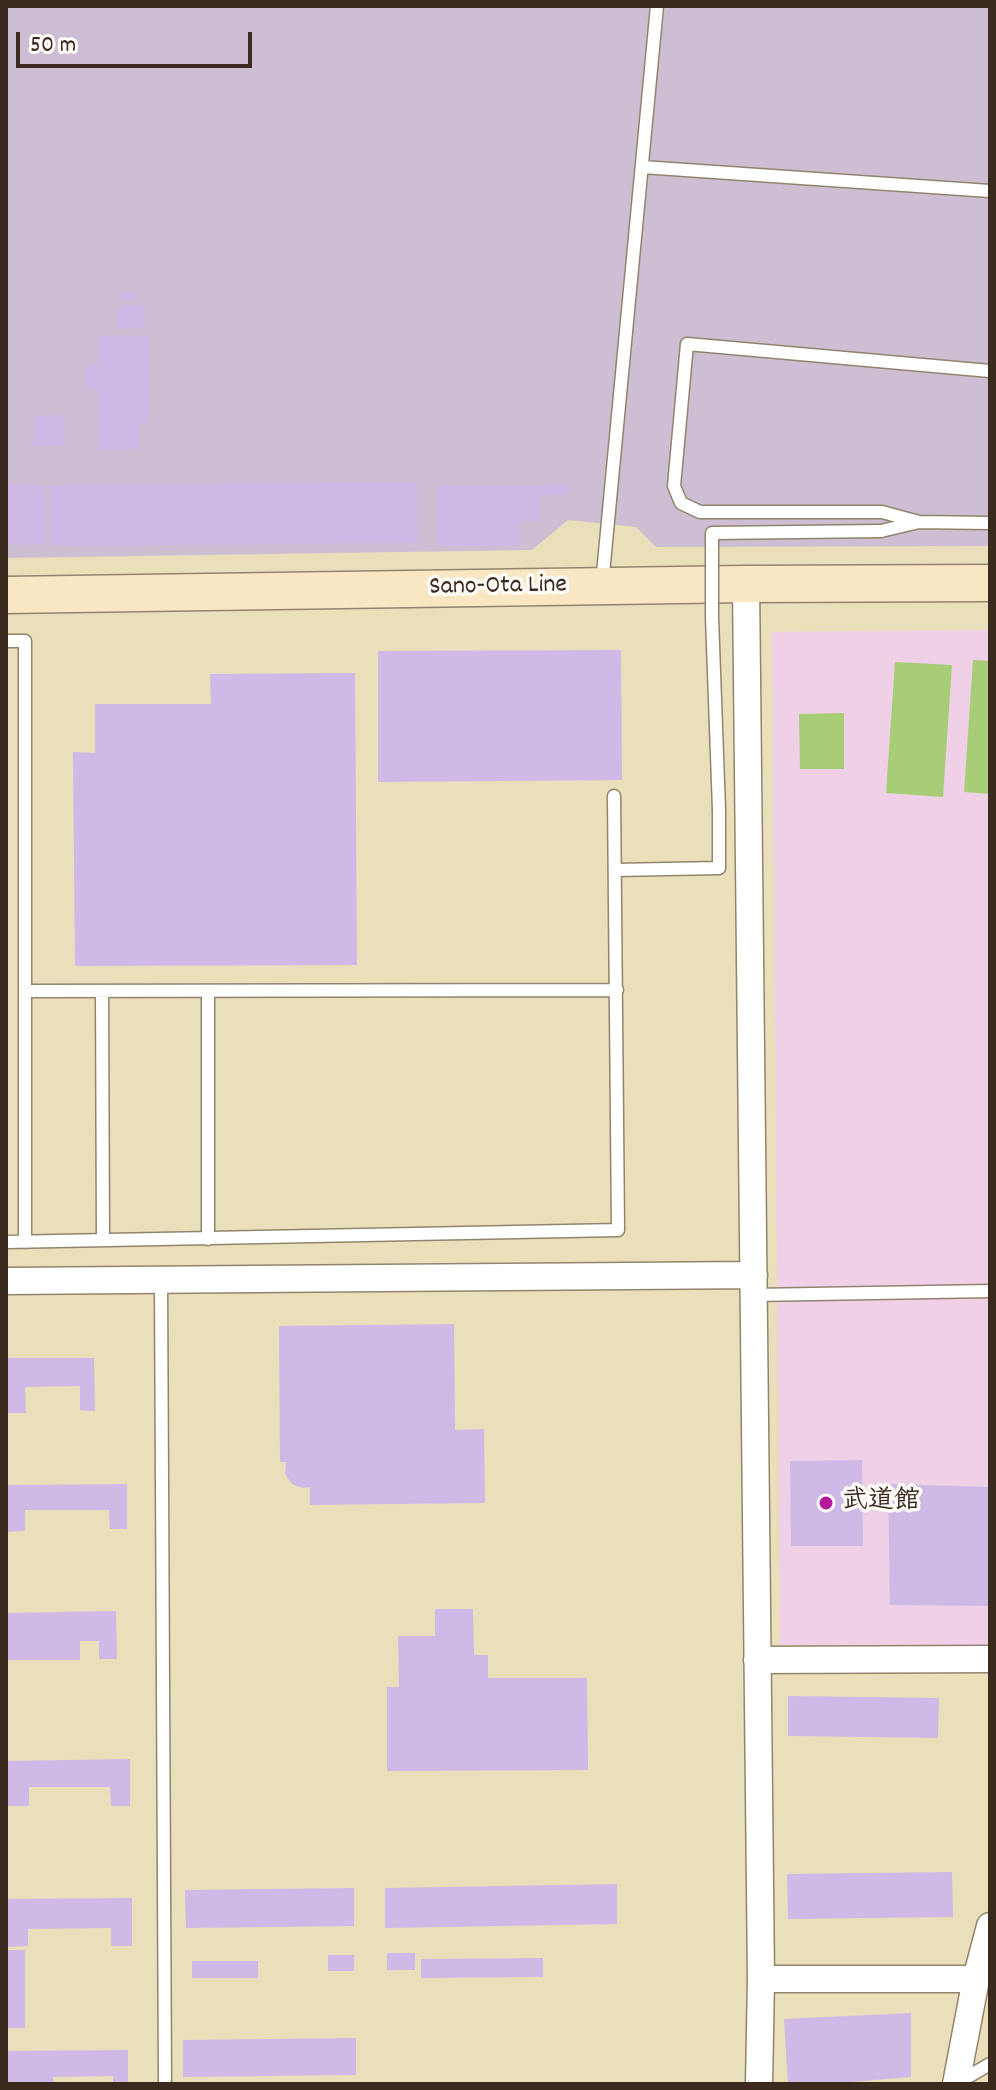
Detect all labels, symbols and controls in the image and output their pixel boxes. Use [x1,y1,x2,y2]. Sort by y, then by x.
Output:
scale bar [20,16,256,66]
text: 50 m [30,29,76,63]
street label: Sano-Ota Line [429,571,567,605]
place label: 武道館 [842,1487,920,1519]
marker: 武道館 [817,1494,835,1512]

